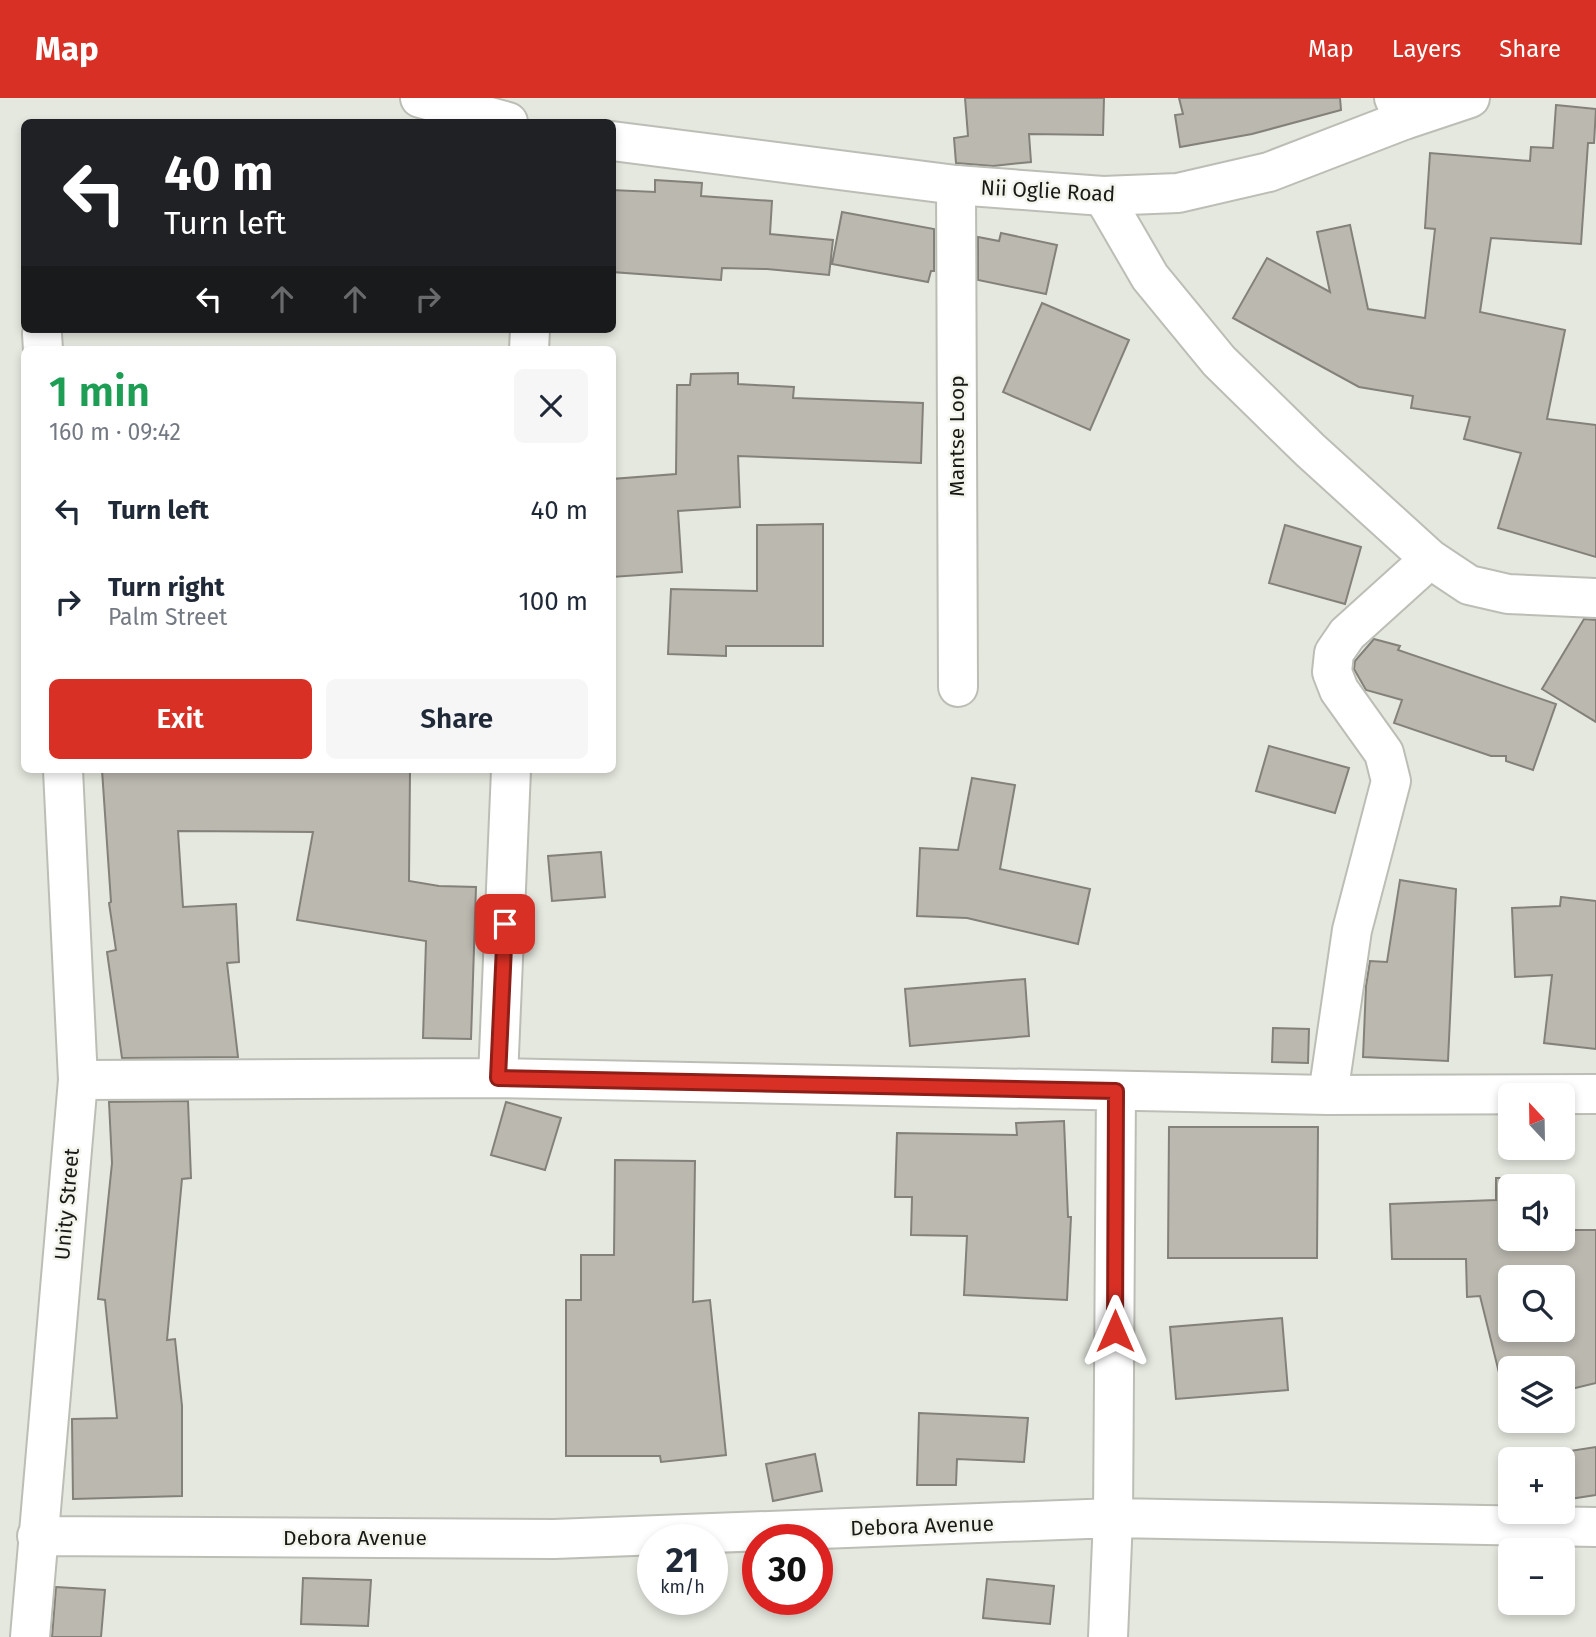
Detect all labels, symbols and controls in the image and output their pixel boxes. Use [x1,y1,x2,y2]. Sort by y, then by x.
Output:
text: Map [35,29,99,69]
text: Map [1308,35,1354,63]
text: Layers [1392,35,1461,63]
text: Share [1499,35,1561,63]
text: 40 m [164,144,273,203]
icon: left [49,147,140,238]
street label: Nii Oglie Road [980,174,1116,208]
text: Turn left [164,204,286,242]
icon: left [190,280,228,318]
icon: ahead [263,280,301,318]
icon: ahead [336,280,374,318]
icon: right [409,280,447,318]
text: 1 min [49,367,150,417]
button: close [514,369,588,443]
street label: Mantse Loop [944,375,970,497]
text: 160 m · 09:42 [49,418,181,446]
icon: left [49,492,87,530]
text: Turn left [108,495,209,526]
text: 40 m [530,495,588,526]
text: Turn right [108,572,225,603]
icon: right [49,583,87,621]
text: 100 m [519,586,588,617]
text: Palm Street [108,603,227,631]
button: Exit [49,679,312,759]
button: Share [326,679,588,759]
pin [475,894,535,954]
icon: arrive [486,905,524,943]
north arrow [1498,1083,1575,1160]
map controls [1498,1083,1575,1615]
street label: Unity Street [49,1146,85,1261]
button: sound [1498,1174,1575,1251]
button: search [1498,1265,1575,1342]
position arrow [1078,1294,1152,1368]
button: layers [1498,1356,1575,1433]
button: + [1498,1447,1575,1524]
street label: Debora Avenue [850,1510,994,1542]
speed limit sign: 30 [742,1524,833,1615]
street label: Debora Avenue [283,1525,427,1551]
button: − [1498,1538,1575,1615]
text: 21 [666,1539,699,1581]
text: km/h [660,1576,705,1598]

